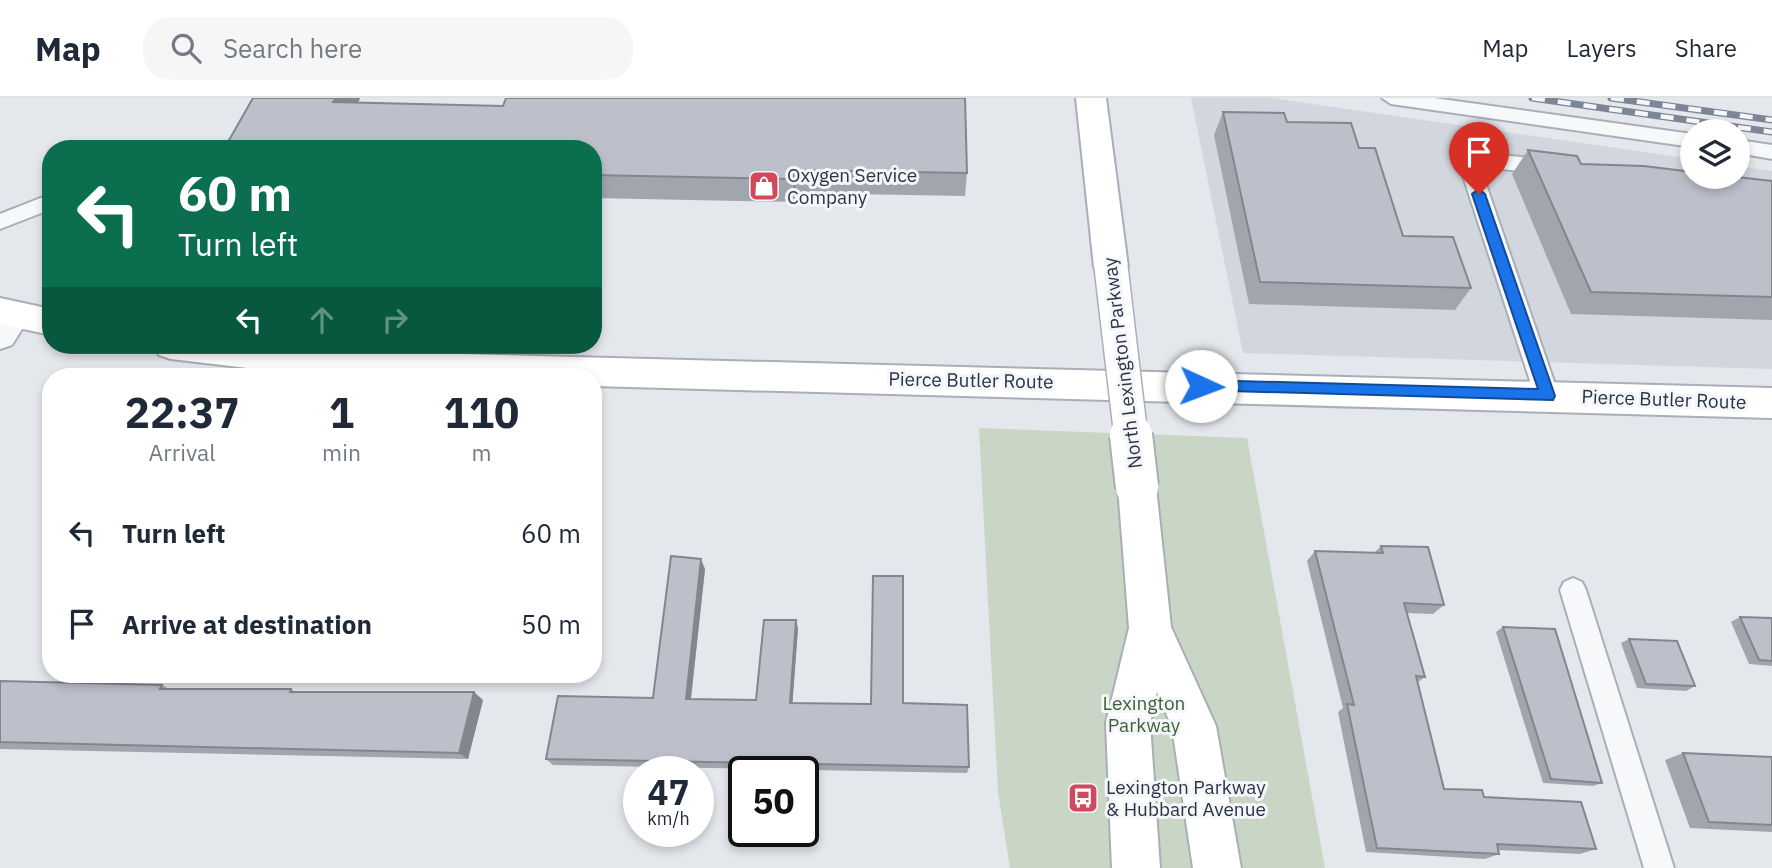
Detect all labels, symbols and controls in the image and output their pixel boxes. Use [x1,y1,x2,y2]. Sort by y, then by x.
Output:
search box [143,17,633,80]
text: Map [35,27,101,70]
icon: search [167,29,205,67]
text: Search here [223,31,362,65]
text: Map [1482,32,1529,64]
text: Layers [1567,32,1637,64]
text: Share [1675,32,1737,64]
map controls [1680,119,1750,189]
button: layers [1680,119,1750,189]
pin [1449,122,1509,194]
icon: arrive [1460,133,1498,171]
text: 60 m [178,161,292,224]
place label: Oxygen Service Company [787,163,917,209]
icon: left [63,168,154,259]
shop icon: Oxygen Service Company [747,169,781,203]
text: Turn left [178,223,298,265]
street label: North Lexington Parkway [1097,255,1147,470]
icon: left [230,301,268,339]
icon: ahead [303,301,341,339]
icon: right [376,301,414,339]
position arrow [1164,349,1238,423]
street label: Pierce Butler Route [888,367,1054,393]
street label: Pierce Butler Route [1581,384,1747,414]
text: 22:37 [125,385,239,440]
text: 1 [329,385,354,440]
text: 110 [444,385,519,440]
text: Arrival [149,437,216,467]
text: min [322,437,361,467]
text: m [471,437,492,467]
icon: left [63,514,101,552]
text: Turn left [122,516,225,550]
text: 60 m [521,516,581,550]
icon: arrive [63,605,101,643]
text: Arrive at destination [122,607,372,641]
text: 50 m [521,607,581,641]
park label: Lexington Parkway [1103,691,1185,737]
speed limit sign: 50 [728,756,819,847]
text: 47 [647,769,690,815]
place label: Lexington Parkway & Hubbard Avenue [1106,775,1266,821]
bus stop icon: Lexington Parkway & Hubbard Avenue [1066,781,1100,815]
text: km/h [647,807,690,830]

